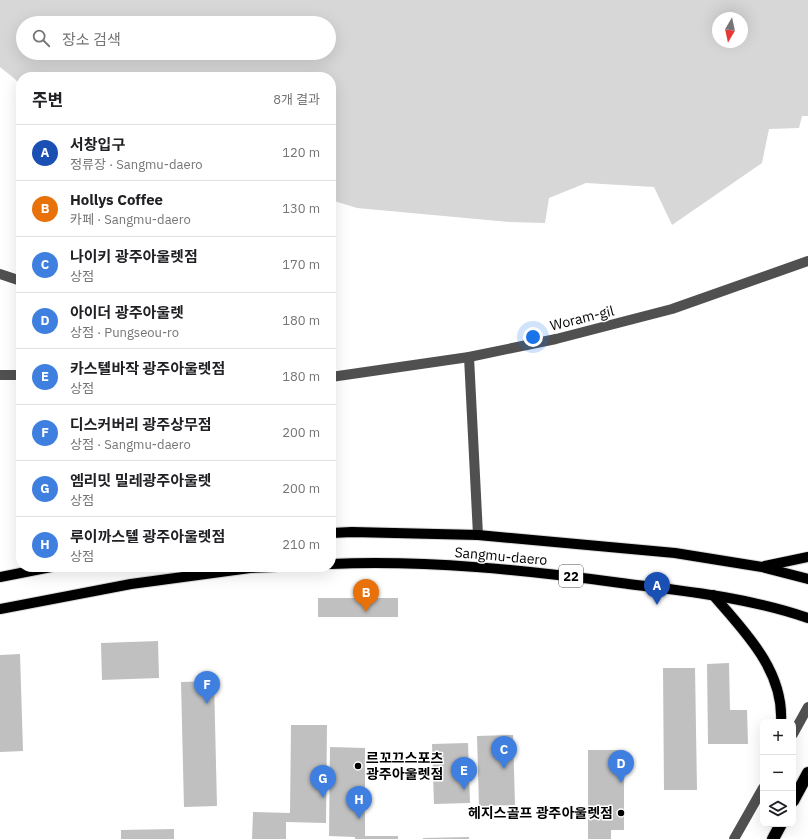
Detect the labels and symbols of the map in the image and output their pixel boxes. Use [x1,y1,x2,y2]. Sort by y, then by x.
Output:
north arrow [712,12,748,48]
street label: Woram-gil [548,301,616,335]
your location [523,327,543,347]
street label: Sangmu-daero [454,543,548,569]
road number: 22 [559,565,583,587]
pin: A [644,572,670,605]
pin: B [353,579,379,612]
pin: F [194,671,220,704]
pin: C [491,736,517,769]
place label: 르꼬끄스포츠 광주아울렛점 [366,749,443,783]
pin: D [608,750,634,783]
pin: E [451,757,477,790]
marker: 르꼬끄스포츠 광주아울렛점 [353,761,363,771]
pin: G [310,765,336,798]
pin: H [346,786,372,819]
place label: 헤지스골프 광주아울렛점 [468,804,613,822]
marker: 헤지스골프 광주아울렛점 [616,808,626,818]

